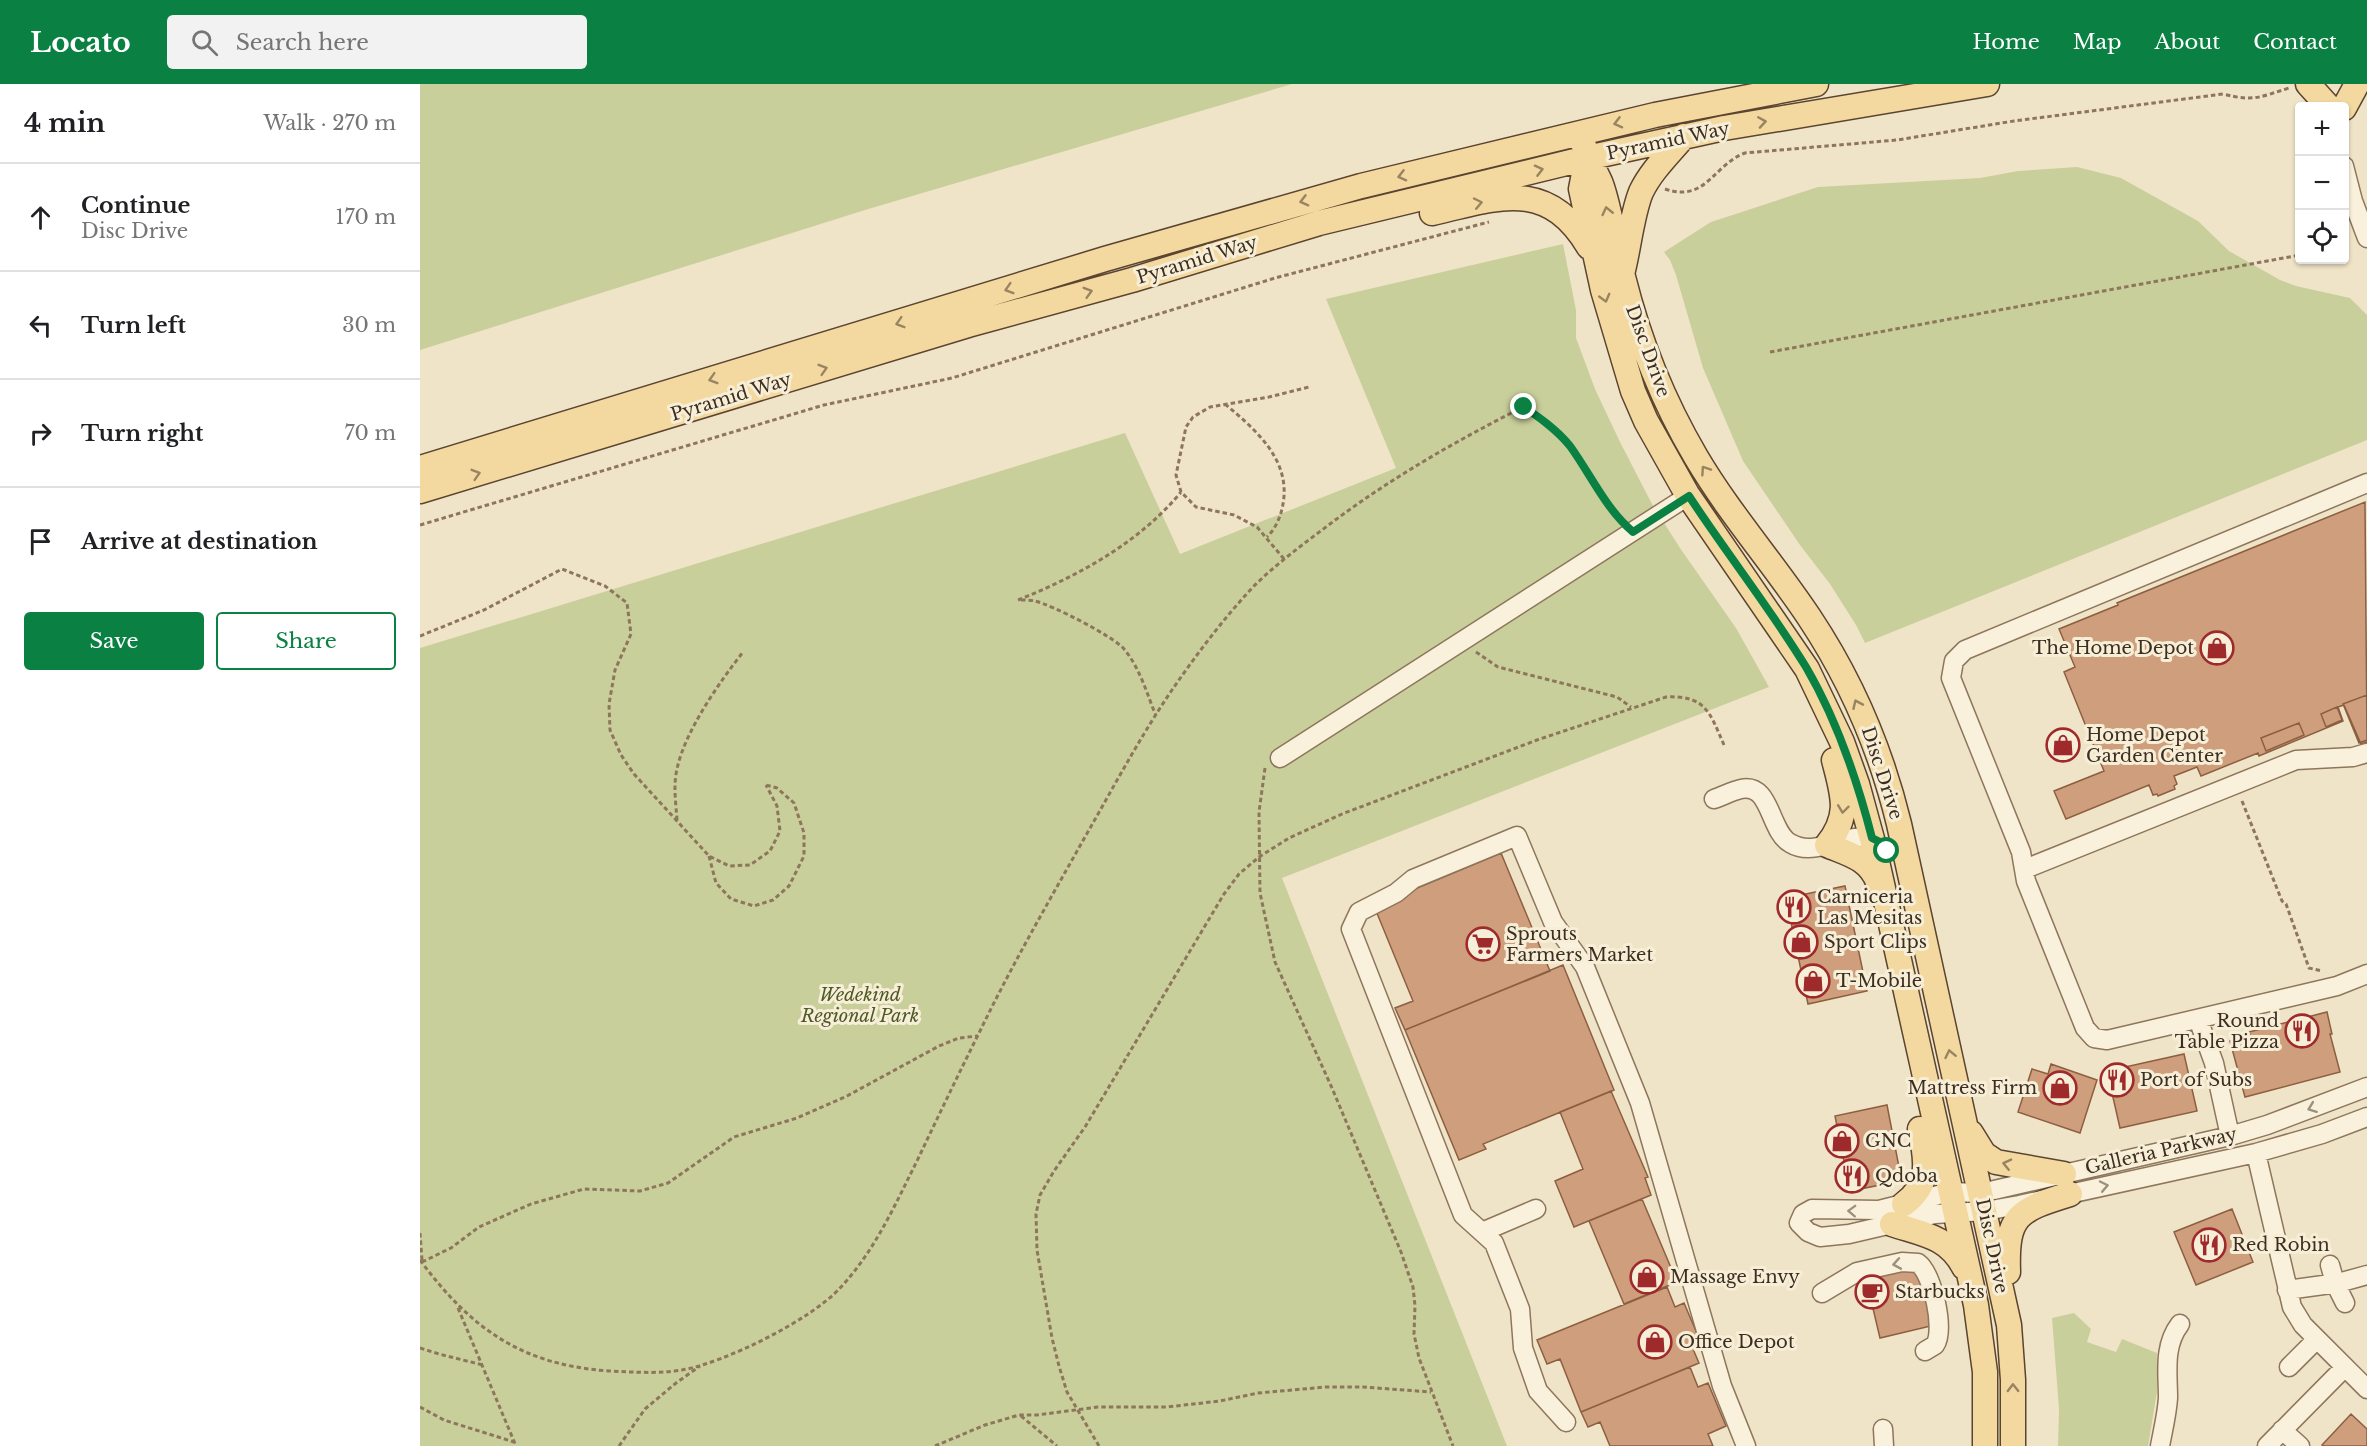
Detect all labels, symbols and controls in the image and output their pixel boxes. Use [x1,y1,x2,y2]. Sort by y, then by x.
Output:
search box [167,15,587,69]
text: Locato [30,25,131,60]
icon: search [188,26,221,59]
text: Search here [236,29,369,56]
text: Home [1973,29,2040,55]
text: Map [2073,29,2121,55]
text: About [2154,29,2220,55]
text: Contact [2253,29,2337,55]
map controls [2295,102,2349,264]
button: + [2295,102,2349,156]
text: 4 min [24,107,105,139]
text: Walk · 270 m [264,111,396,135]
one-way arrow [1613,116,1623,129]
one-way arrow [1757,116,1767,128]
street label: Pyramid Way [1605,117,1732,165]
button: − [2295,156,2349,210]
one-way arrow [1534,165,1544,178]
one-way arrow [1397,168,1407,181]
text: Continue [81,192,190,219]
one-way arrow [1300,194,1310,207]
one-way arrow [1473,197,1483,210]
icon: ahead [24,201,57,234]
text: 170 m [336,205,396,229]
one-way arrow [1601,206,1614,216]
button: locate [2295,210,2349,264]
text: Disc Drive [81,219,188,243]
street label: Pyramid Way [1134,231,1261,289]
one-way arrow [1004,282,1015,294]
one-way arrow [1082,287,1093,299]
one-way arrow [1598,292,1610,303]
street label: Disc Drive [1621,302,1675,400]
icon: left [24,309,57,342]
text: Turn left [81,312,186,339]
text: 30 m [342,313,396,337]
one-way arrow [895,316,906,328]
one-way arrow [817,364,828,376]
street label: Pyramid Way [668,368,795,426]
one-way arrow [708,372,719,384]
route end [1510,393,1536,419]
icon: right [24,417,57,450]
text: Turn right [81,420,203,447]
text: 70 m [344,421,396,445]
one-way arrow [1701,466,1712,477]
one-way arrow [470,469,481,481]
icon: arrive [24,525,57,558]
text: Arrive at destination [81,528,318,555]
button: Save [24,612,204,670]
button: Share [216,612,396,670]
shop icon: The Home Depot [2199,630,2235,666]
place label: The Home Depot [2032,637,2194,659]
one-way arrow [1852,699,1864,710]
street label: Disc Drive [1857,724,1907,822]
place label: Home Depot Garden Center [2086,724,2223,767]
shop icon: Home Depot Garden Center [2045,727,2081,763]
one-way arrow [1837,805,1849,814]
route start [1873,837,1899,863]
place label: Carniceria Las Mesitas [1817,886,1922,929]
restaurant icon: Carniceria Las Mesitas [1776,889,1812,925]
place label: Sprouts Farmers Market [1506,923,1653,966]
shop icon: Sport Clips [1783,924,1819,960]
supermarket icon: Sprouts Farmers Market [1465,926,1501,962]
place label: Sport Clips [1824,931,1927,953]
shop icon: T-Mobile [1795,963,1831,999]
place label: T-Mobile [1836,970,1922,992]
park label: Wedekind Regional Park [800,984,919,1027]
place label: Round Table Pizza [2175,1010,2279,1053]
restaurant icon: Round Table Pizza [2284,1013,2320,1049]
one-way arrow [1944,1049,1957,1059]
restaurant icon: Port of Subs [2099,1062,2135,1098]
place label: Port of Subs [2140,1069,2252,1091]
shop icon: Mattress Firm [2042,1070,2078,1106]
place label: Mattress Firm [1907,1077,2037,1099]
one-way arrow [2307,1100,2318,1113]
shop icon: GNC [1824,1123,1860,1159]
street label: Galleria Parkway [2083,1123,2240,1179]
place label: GNC [1865,1130,1911,1152]
restaurant icon: Qdoba [1834,1158,1870,1194]
one-way arrow [2002,1158,2012,1171]
place label: Qdoba [1875,1165,1938,1187]
one-way arrow [2098,1181,2108,1194]
street label: Disc Drive [1971,1197,2013,1295]
one-way arrow [1848,1204,1857,1217]
restaurant icon: Red Robin [2191,1227,2227,1263]
place label: Red Robin [2232,1234,2330,1256]
one-way arrow [1892,1257,1902,1270]
shop icon: Massage Envy [1629,1259,1665,1295]
place label: Massage Envy [1670,1266,1800,1288]
cafe icon: Starbucks [1854,1274,1890,1310]
place label: Starbucks [1895,1281,1985,1303]
shop icon: Office Depot [1637,1324,1673,1360]
place label: Office Depot [1678,1331,1795,1353]
one-way arrow [2006,1383,2019,1392]

